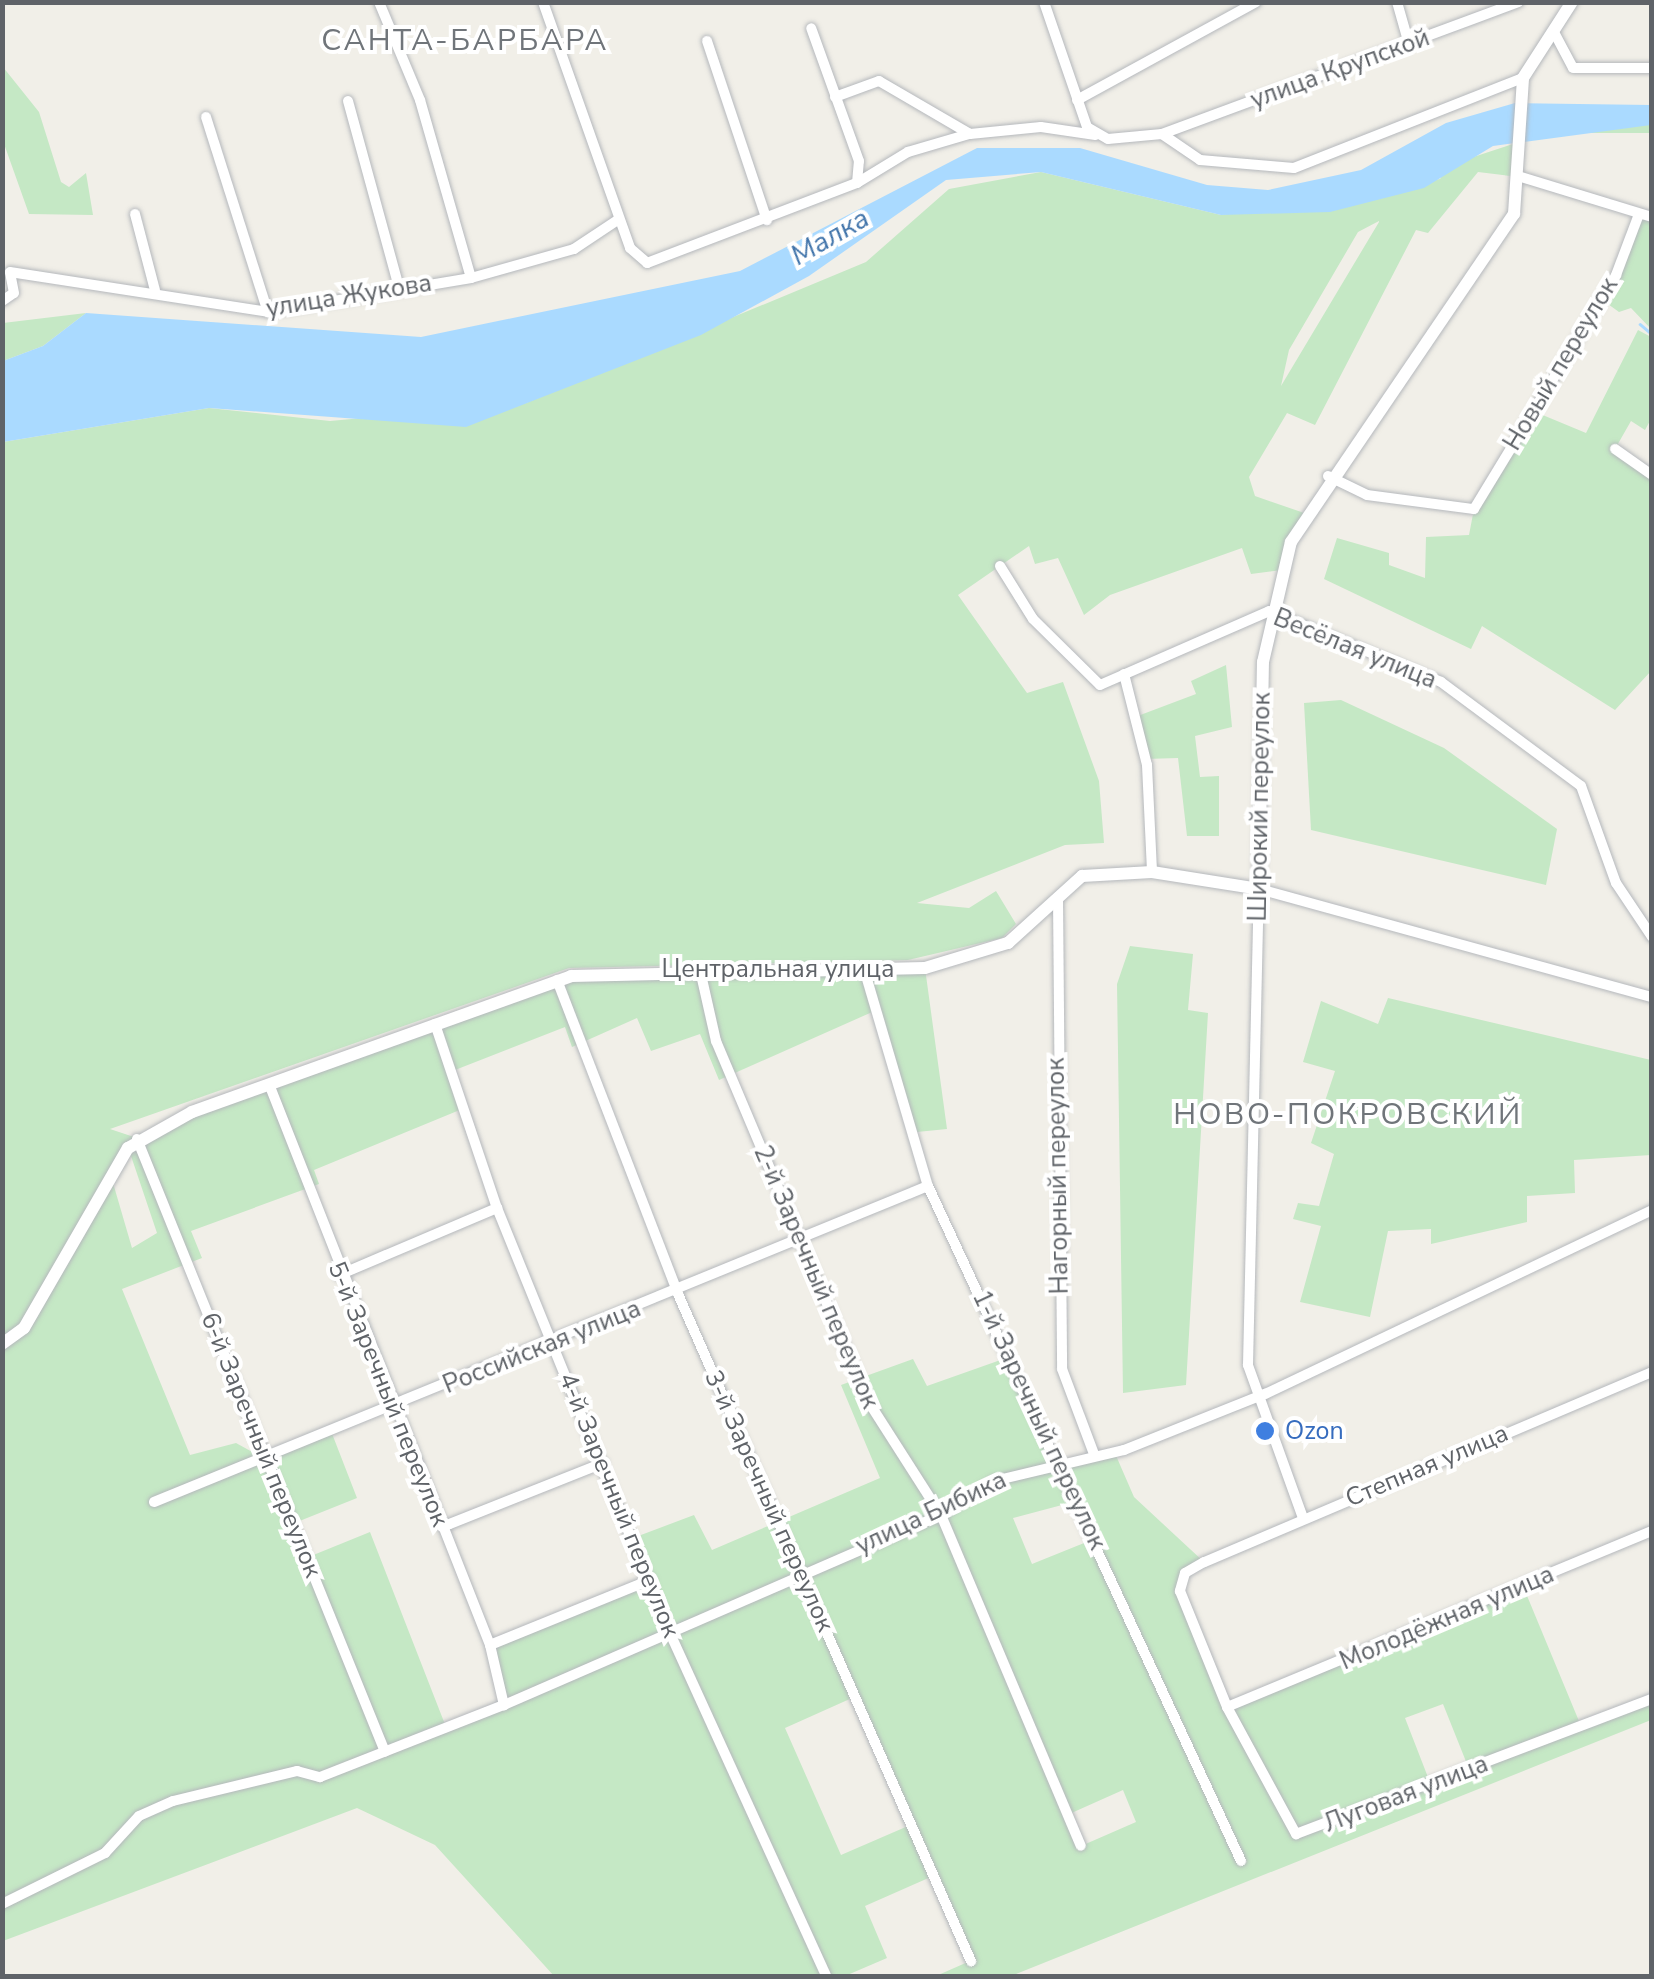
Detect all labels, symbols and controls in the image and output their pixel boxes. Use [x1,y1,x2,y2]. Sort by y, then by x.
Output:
district label: САНТА-БАРБАРА [321,23,609,59]
street label: улица Крупской [1246,23,1434,115]
water label: Малка [785,201,875,273]
street label: улица Жукова [264,268,434,324]
street label: Новый переулок [1498,272,1624,456]
street label: Весёлая улица [1269,603,1441,695]
street label: Широкий переулок [1243,692,1277,922]
street label: Центральная улица [662,954,894,984]
street label: Нагорный переулок [1041,1057,1075,1295]
district label: НОВО-ПОКРОВСКИЙ [1173,1097,1523,1133]
street label: 2-й Заречный переулок [747,1141,885,1413]
street label: 5-й Заречный переулок [321,1257,455,1531]
street label: 1-й Заречный переулок [966,1286,1112,1554]
street label: Российская улица [439,1294,645,1400]
street label: 6-й Заречный переулок [194,1308,328,1582]
street label: 3-й Заречный переулок [698,1366,840,1636]
street label: 4-й Заречный переулок [552,1368,686,1642]
place label: Ozon [1285,1416,1344,1446]
street label: Степная улица [1341,1418,1513,1514]
marker: Ozon [1254,1420,1276,1442]
street label: улица Бибика [851,1465,1011,1561]
street label: Молодёжная улица [1335,1559,1559,1677]
street label: Луговая улица [1320,1749,1492,1839]

